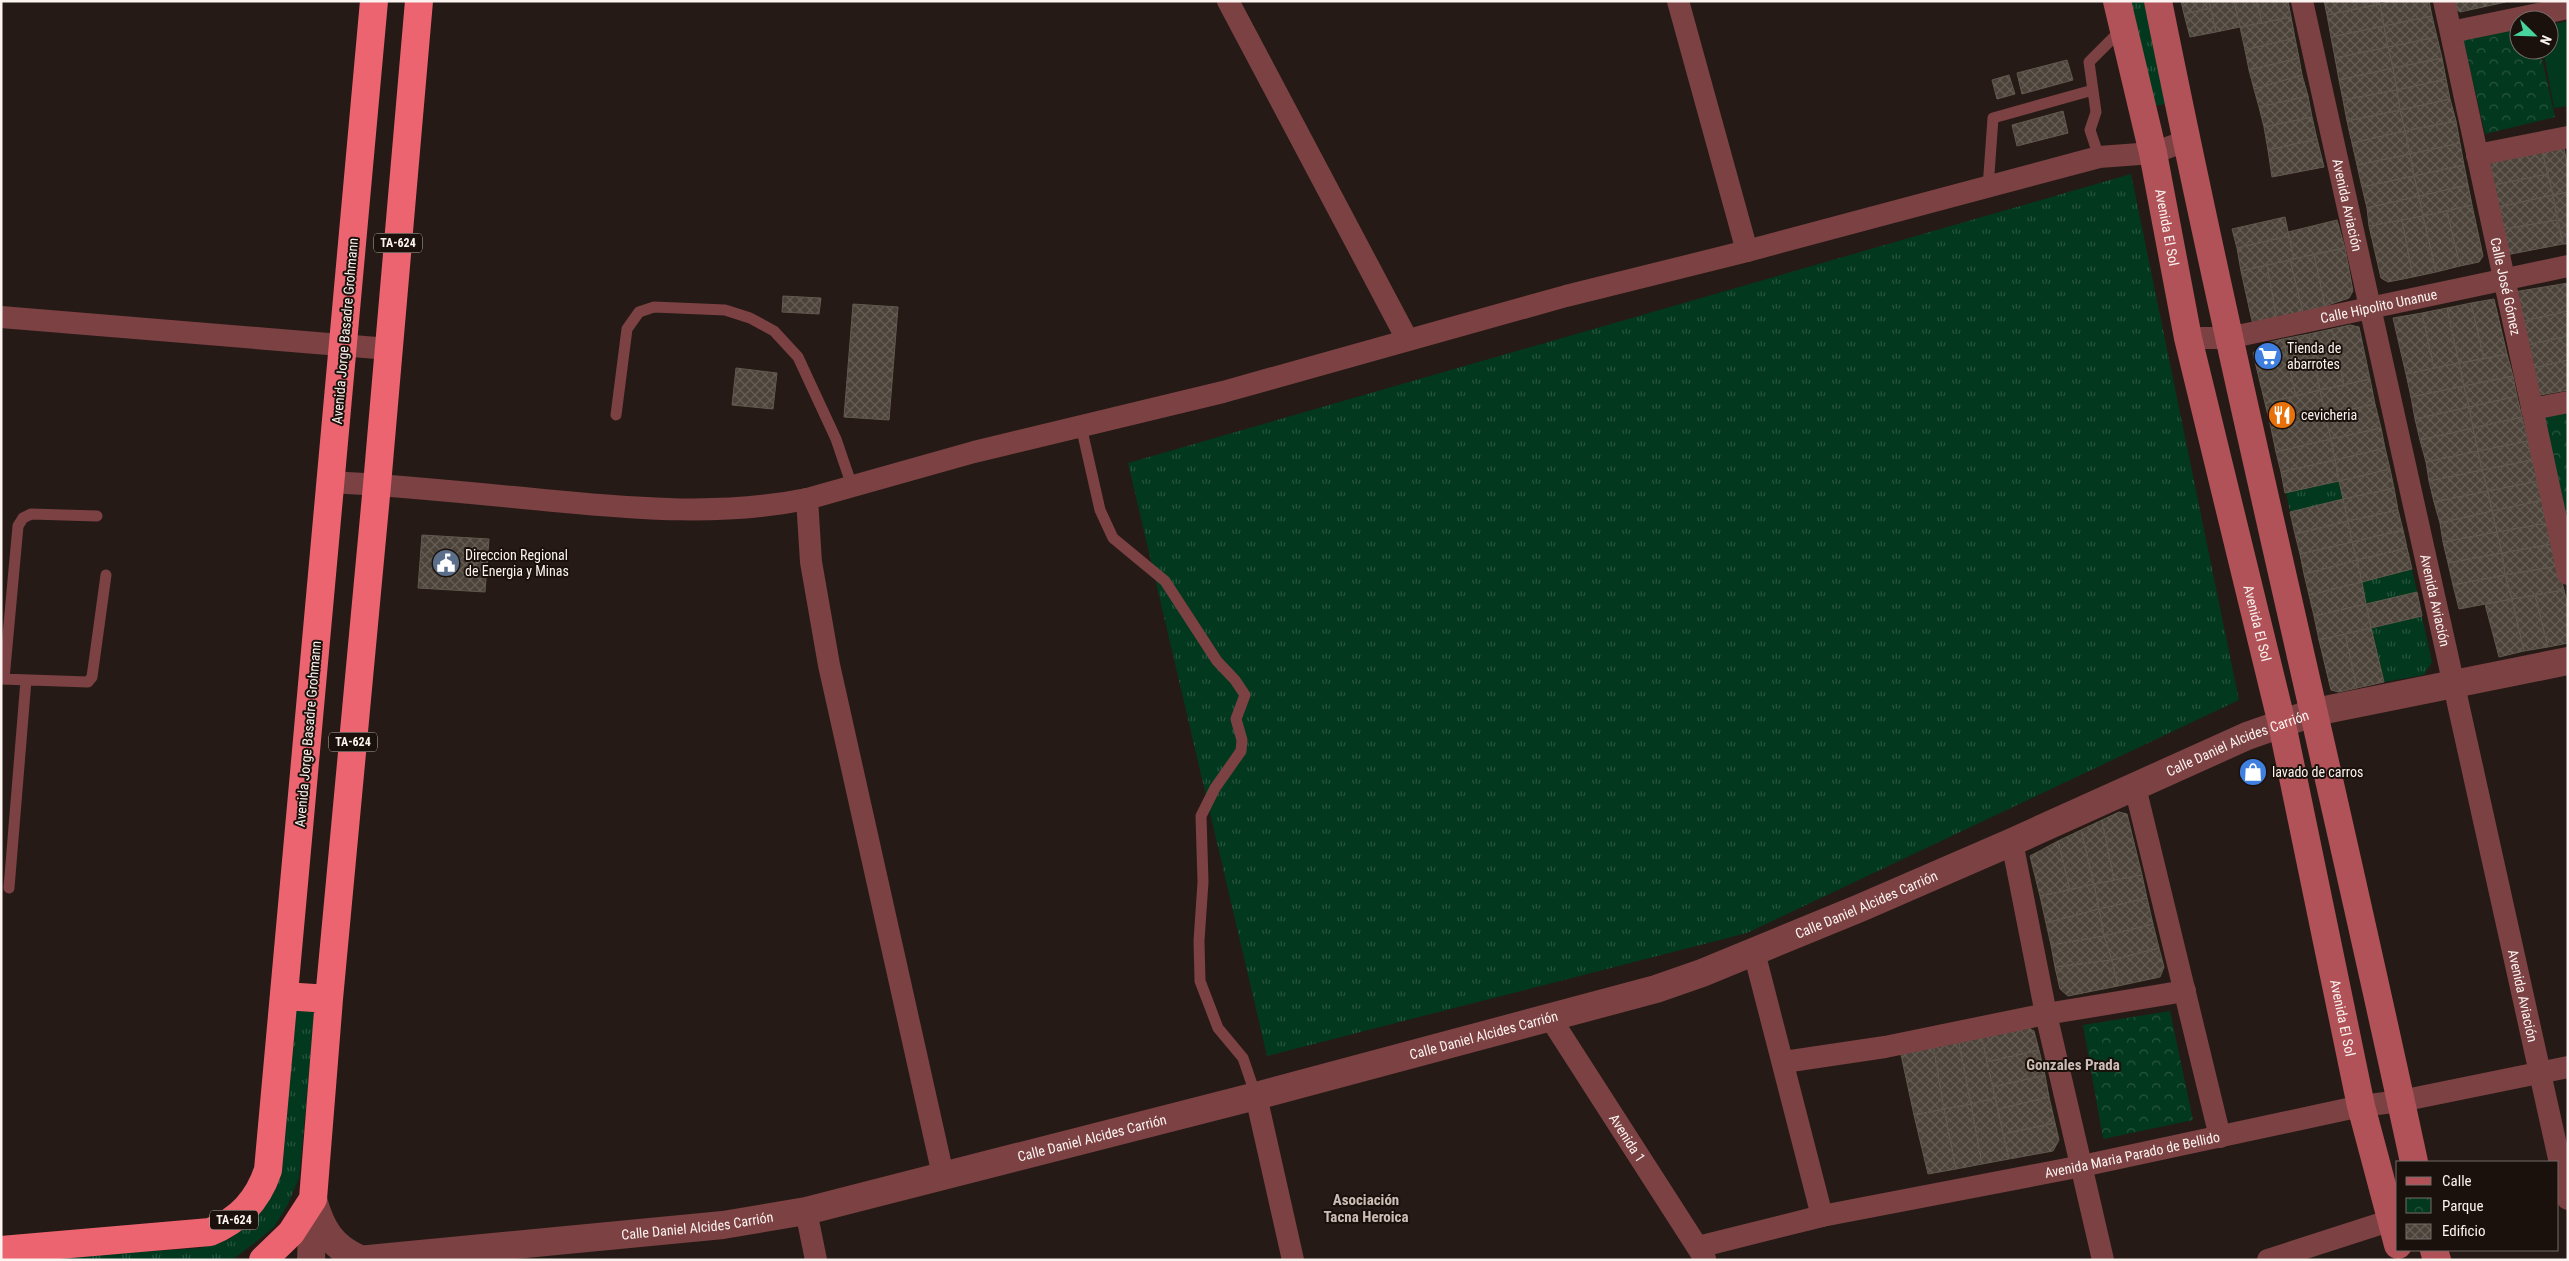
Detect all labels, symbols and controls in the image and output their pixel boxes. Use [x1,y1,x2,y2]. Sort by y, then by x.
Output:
north arrow [2509,10,2559,60]
text: N [2537,33,2555,47]
street label: Avenida Aviación [2329,157,2365,253]
street label: Avenida El Sol [2152,188,2182,267]
road number: TA-624 [374,234,422,252]
street label: Calle José Gómez [2487,236,2524,337]
street label: Avenida Jorge Basadre Grohmann [329,237,361,425]
street label: Calle Hipolito Unanue [2319,286,2439,326]
place label: Tienda de abarrotes [2287,340,2342,372]
supermarket icon: Tienda de abarrotes [2253,341,2283,371]
restaurant icon: cevicheria [2267,400,2297,430]
place label: cevicheria [2301,407,2357,423]
place label: Direccion Regional de Energia y Minas [465,547,569,579]
public building icon: Direccion Regional de Energia y Minas [431,548,461,578]
street label: Avenida Aviación [2417,553,2453,648]
street label: Avenida El Sol [2240,583,2274,663]
street label: Avenida Jorge Basadre Grohmann [292,640,324,828]
street label: Calle Daniel Alcides Carrión [2164,707,2311,779]
road number: TA-624 [329,732,377,752]
shop icon: lavado de carros [2238,757,2268,787]
place label: lavado de carros [2272,764,2363,780]
street label: Calle Daniel Alcides Carrión [1793,867,1940,942]
street label: Avenida Aviación [2505,948,2541,1044]
street label: Avenida El Sol [2327,978,2359,1058]
street label: Calle Daniel Alcides Carrión [1408,1008,1560,1063]
district label: Gonzales Prada [2026,1056,2120,1074]
street label: Calle Daniel Alcides Carrión [1016,1111,1168,1165]
street label: Avenida 1 [1606,1111,1649,1165]
street label: Avenida Maria Parado de Bellido [2043,1129,2221,1181]
legend [2396,1161,2559,1251]
text: Calle [2442,1172,2472,1190]
district label: Asociación Tacna Heroica [1323,1191,1409,1226]
text: Parque [2442,1197,2484,1215]
street label: Calle Daniel Alcides Carrión [621,1209,774,1243]
road number: TA-624 [210,1210,258,1230]
text: Edificio [2442,1222,2485,1240]

